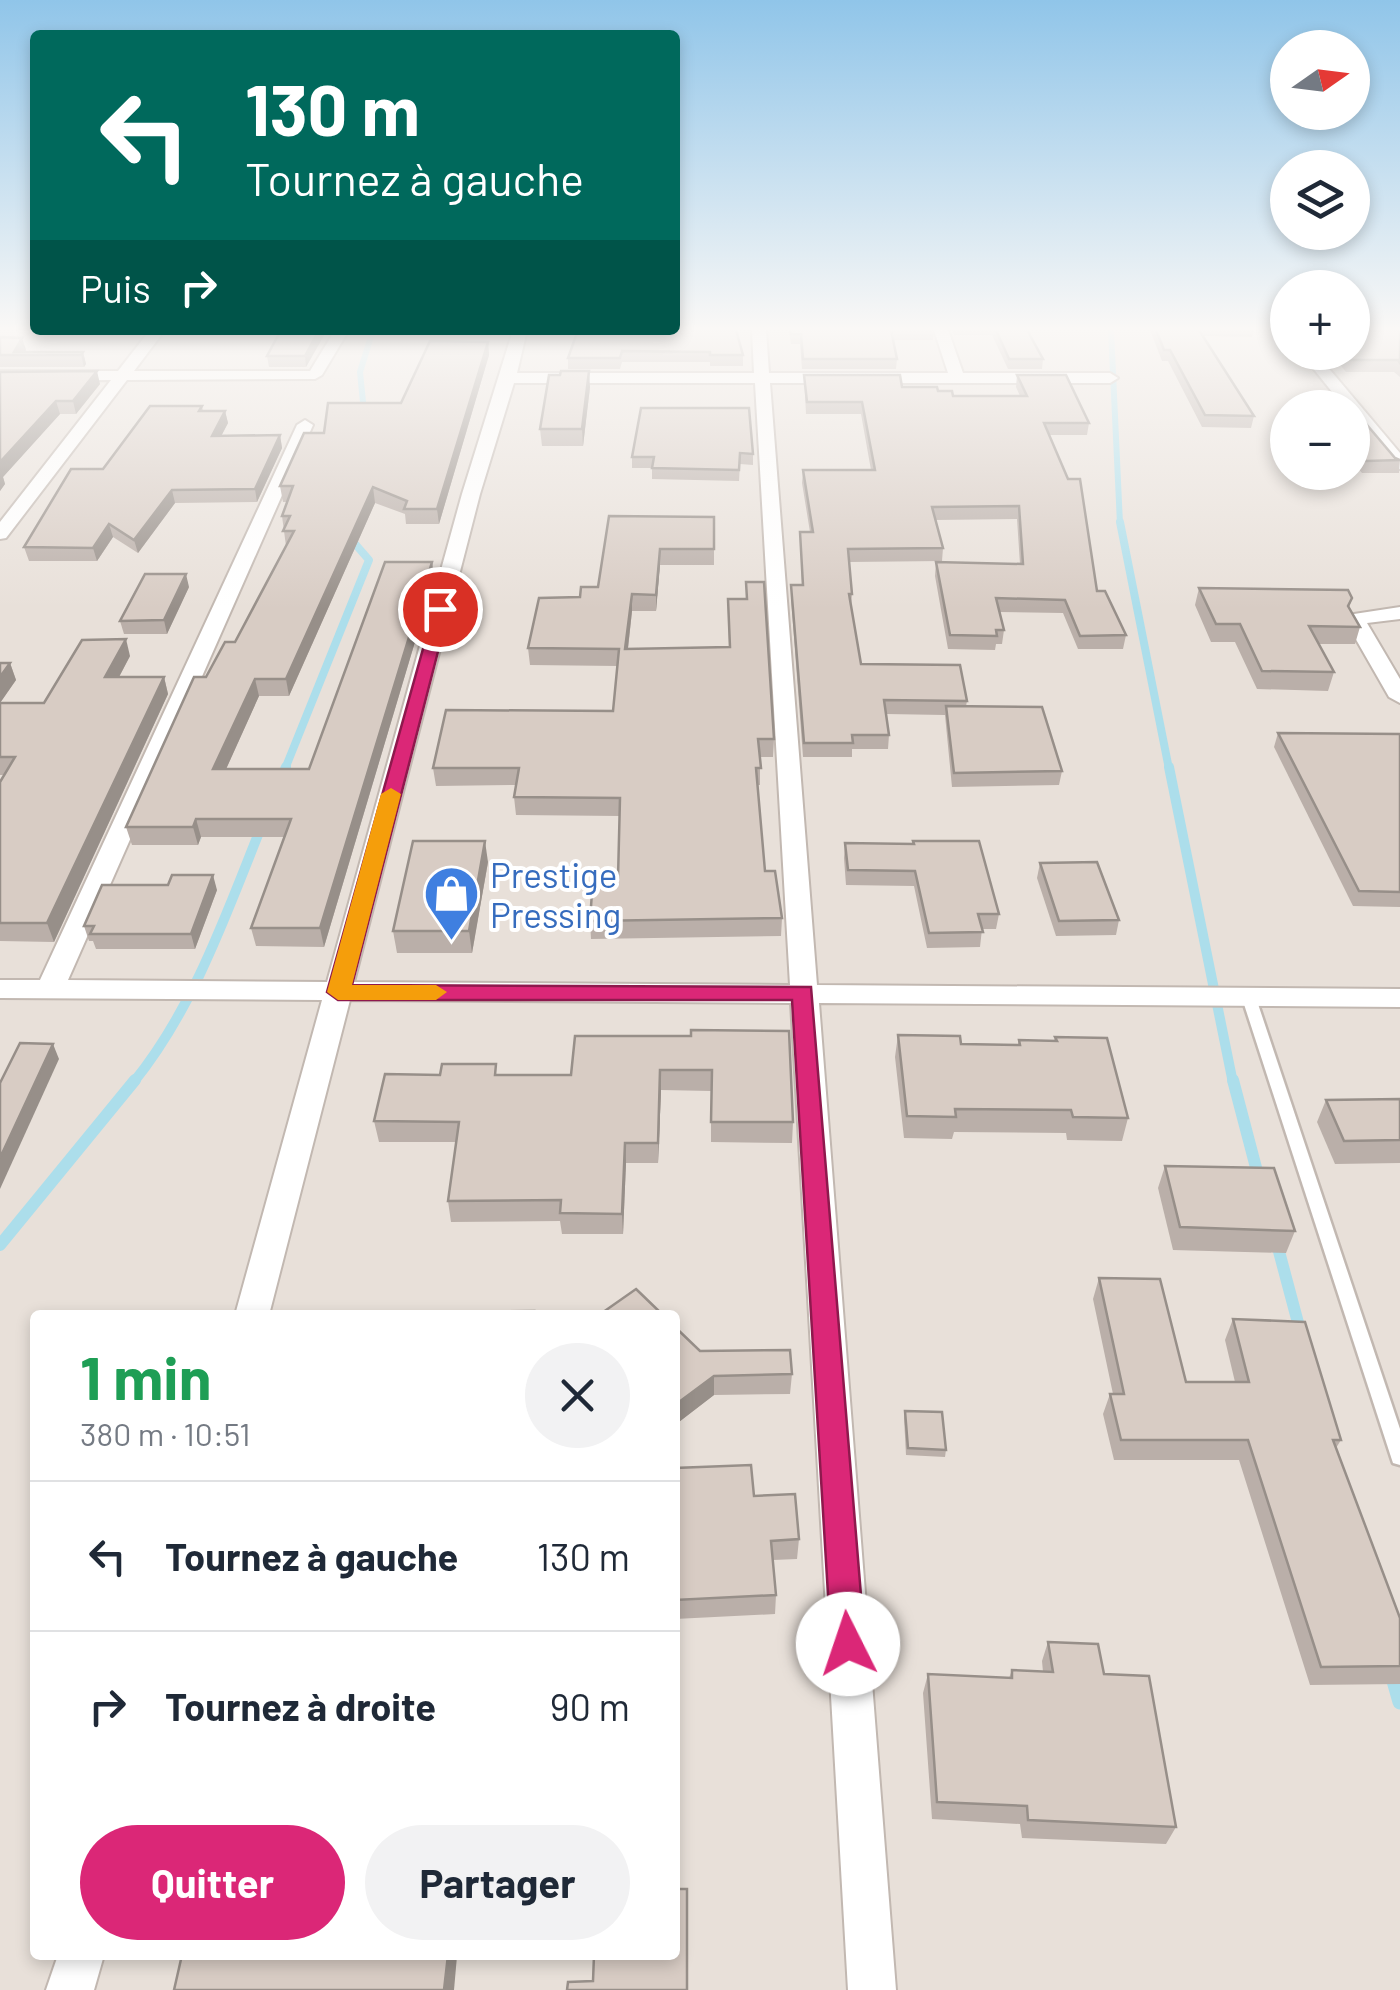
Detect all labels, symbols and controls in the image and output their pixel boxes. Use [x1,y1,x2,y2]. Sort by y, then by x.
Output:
north arrow [1270,30,1370,130]
map controls [1270,30,1370,490]
text: 130 m [245,66,420,150]
icon: left [80,70,210,200]
button: layers [1270,150,1370,250]
text: Tournez à gauche [245,151,584,205]
icon: right [171,260,226,315]
text: Puis [80,265,151,311]
button: + [1270,270,1370,370]
button: − [1270,390,1370,490]
pin [398,567,483,652]
icon: arrive [413,582,468,637]
place label: Prestige Pressing [490,853,621,935]
shop icon: Prestige Pressing [421,864,481,943]
text: 1 min [80,1340,211,1412]
button: close [525,1343,630,1448]
text: 380 m · 10:51 [80,1414,251,1452]
icon: left [80,1529,135,1584]
text: Tournez à gauche [165,1533,458,1579]
text: 130 m [537,1533,630,1579]
position arrow [796,1592,900,1696]
icon: right [80,1679,135,1734]
text: Tournez à droite [165,1683,436,1729]
text: 90 m [550,1683,630,1729]
button: Quitter [80,1825,345,1940]
button: Partager [365,1825,630,1940]

